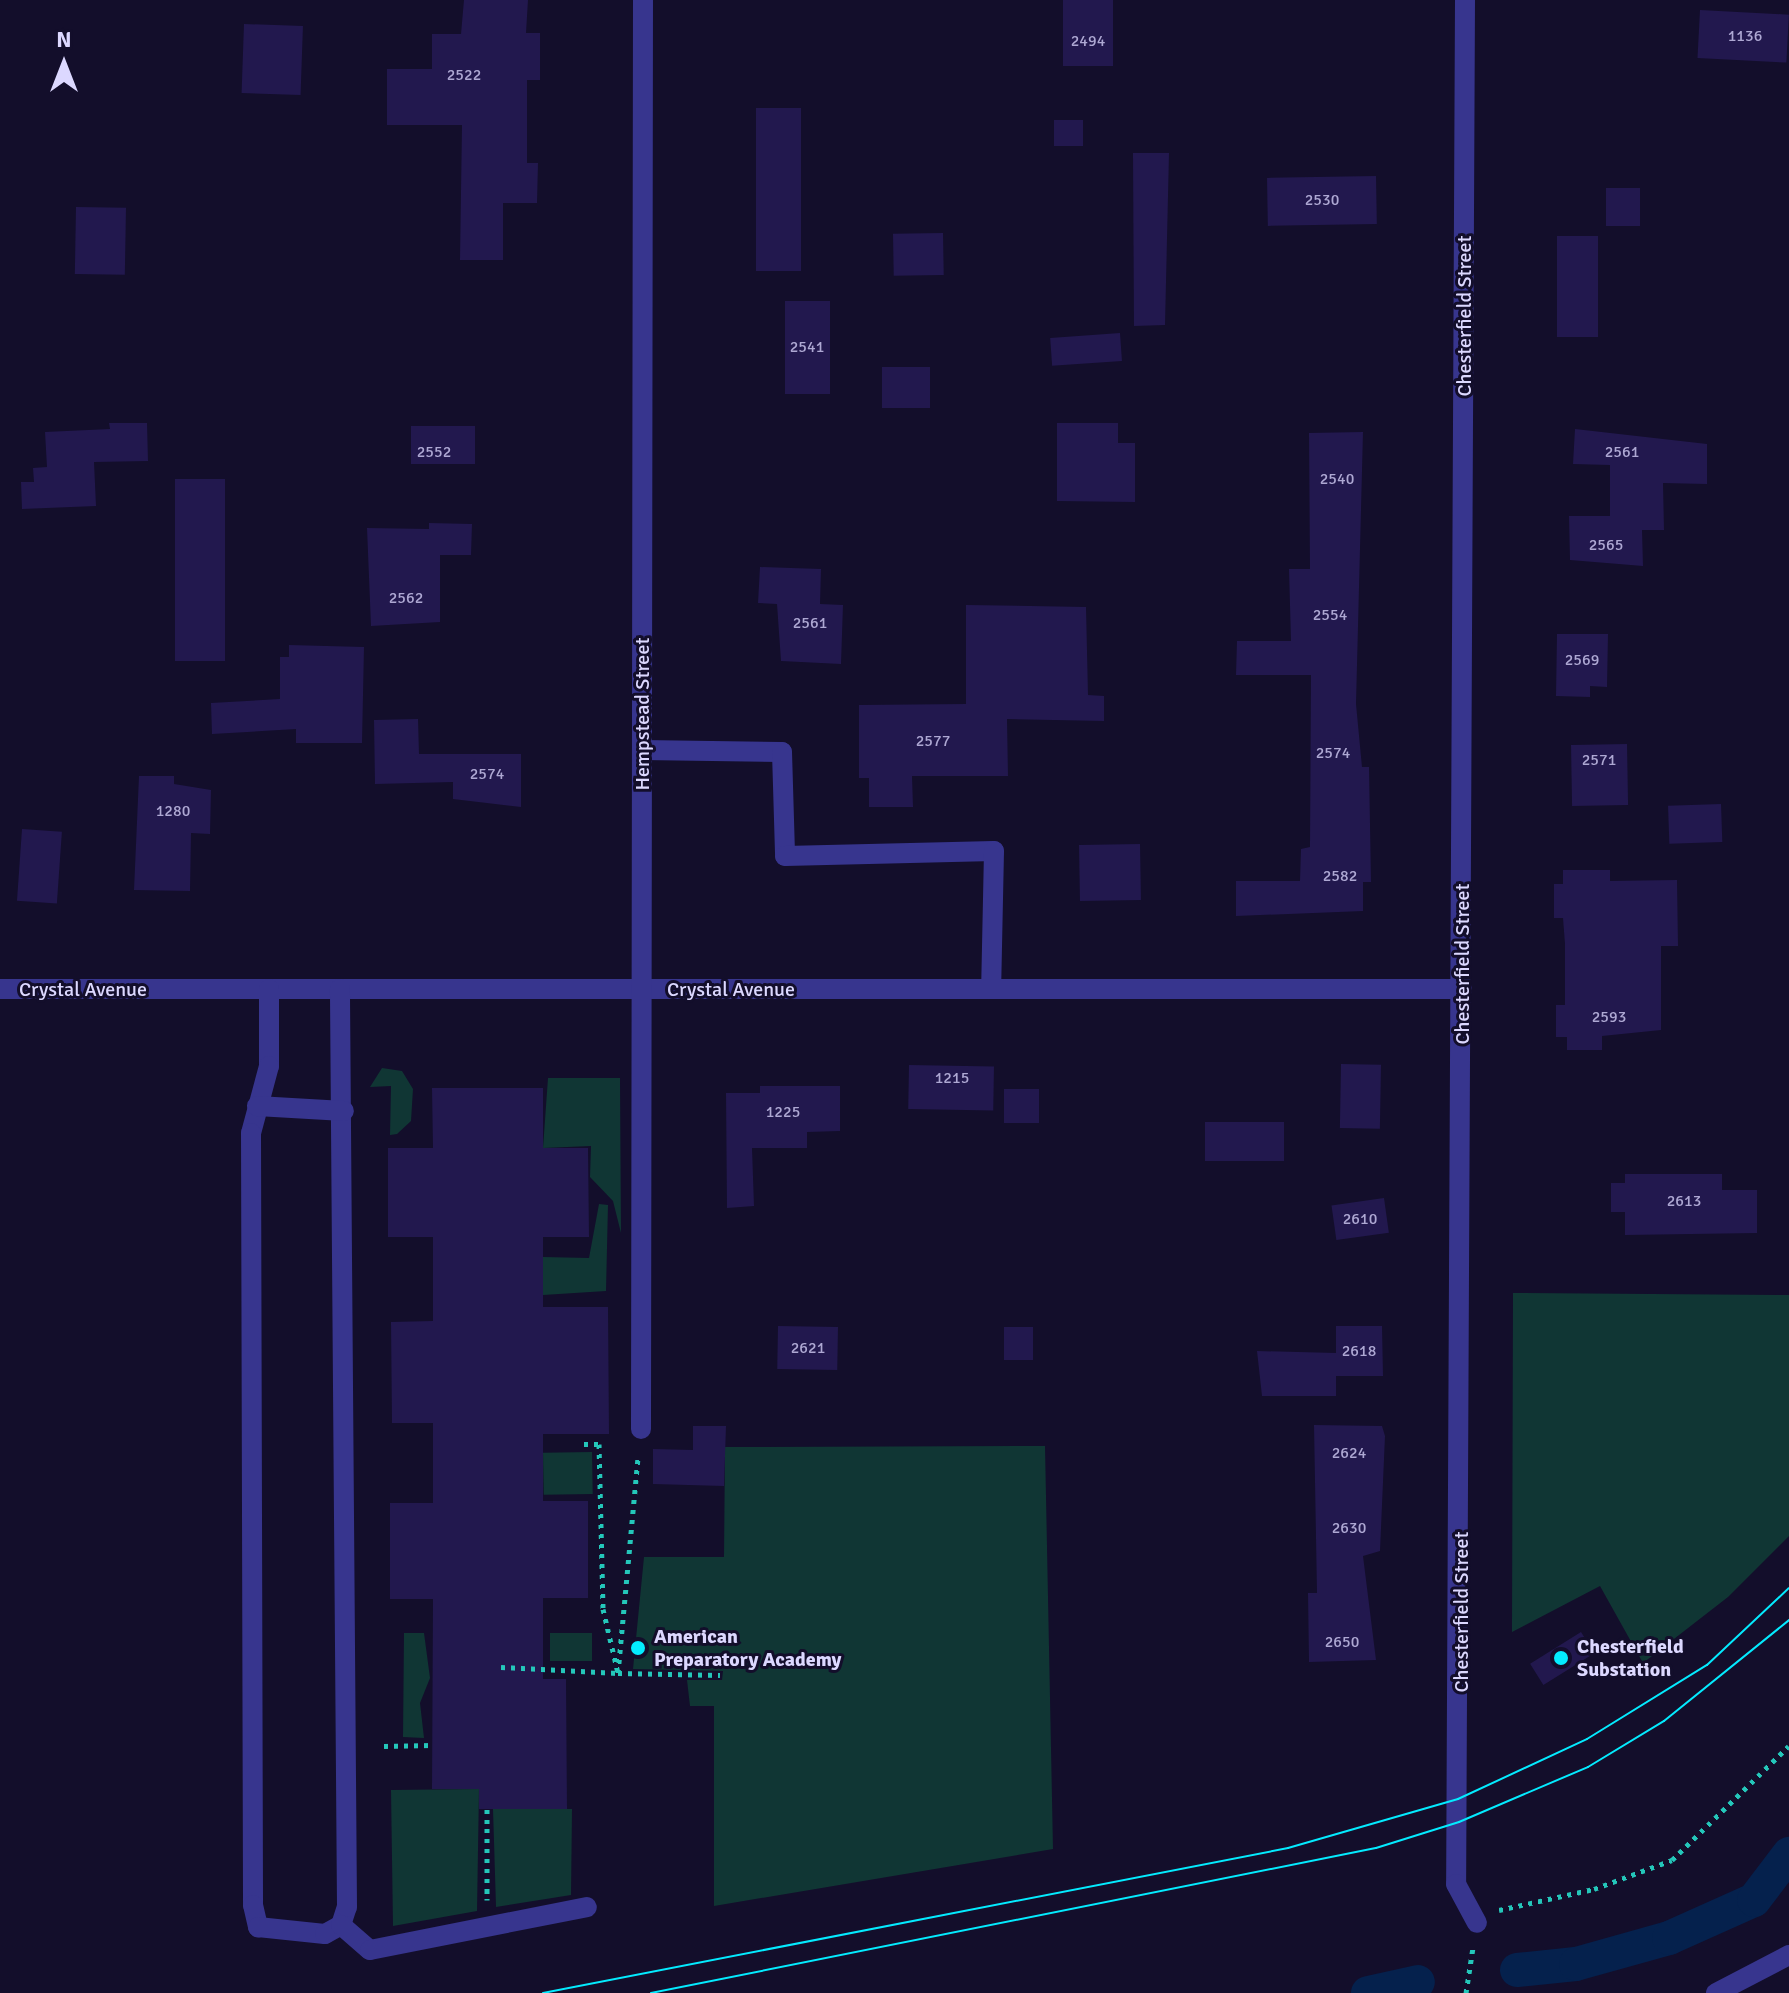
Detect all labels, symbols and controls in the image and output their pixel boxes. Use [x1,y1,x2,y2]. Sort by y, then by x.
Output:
north arrow [24,24,104,104]
text: N [56,26,72,53]
house number: 1136 [1728,26,1762,46]
house number: 2494 [1071,31,1105,51]
house number: 2522 [447,65,481,85]
house number: 2530 [1305,190,1339,210]
street label: Chesterfield Street [1452,236,1476,396]
house number: 2541 [790,337,824,357]
house number: 2552 [417,442,451,462]
house number: 2561 [1605,442,1639,462]
house number: 2540 [1320,469,1354,489]
house number: 2565 [1589,535,1623,555]
house number: 2562 [389,588,423,608]
house number: 2554 [1313,605,1347,625]
house number: 2561 [793,613,827,633]
street label: Hempstead Street [630,638,654,790]
house number: 2569 [1565,650,1599,670]
house number: 2577 [916,731,950,751]
house number: 2574 [1316,743,1350,763]
house number: 2571 [1582,750,1616,770]
house number: 2574 [470,764,504,784]
house number: 1280 [156,801,190,821]
house number: 2582 [1323,866,1357,886]
street label: Chesterfield Street [1450,884,1474,1044]
street label: Crystal Avenue [19,977,147,1001]
street label: Crystal Avenue [667,977,795,1001]
house number: 2593 [1592,1007,1626,1027]
house number: 1215 [935,1068,969,1088]
house number: 1225 [766,1102,800,1122]
house number: 2613 [1667,1191,1701,1211]
house number: 2610 [1343,1209,1377,1229]
house number: 2621 [791,1338,825,1358]
house number: 2618 [1342,1341,1376,1361]
house number: 2624 [1332,1443,1366,1463]
house number: 2630 [1332,1518,1366,1538]
street label: Chesterfield Street [1449,1532,1473,1692]
place label: American Preparatory Academy [654,1624,842,1671]
house number: 2650 [1325,1632,1359,1652]
place label: Chesterfield Substation [1577,1634,1684,1681]
marker: American Preparatory Academy [629,1639,647,1657]
marker: Chesterfield Substation [1552,1649,1570,1667]

